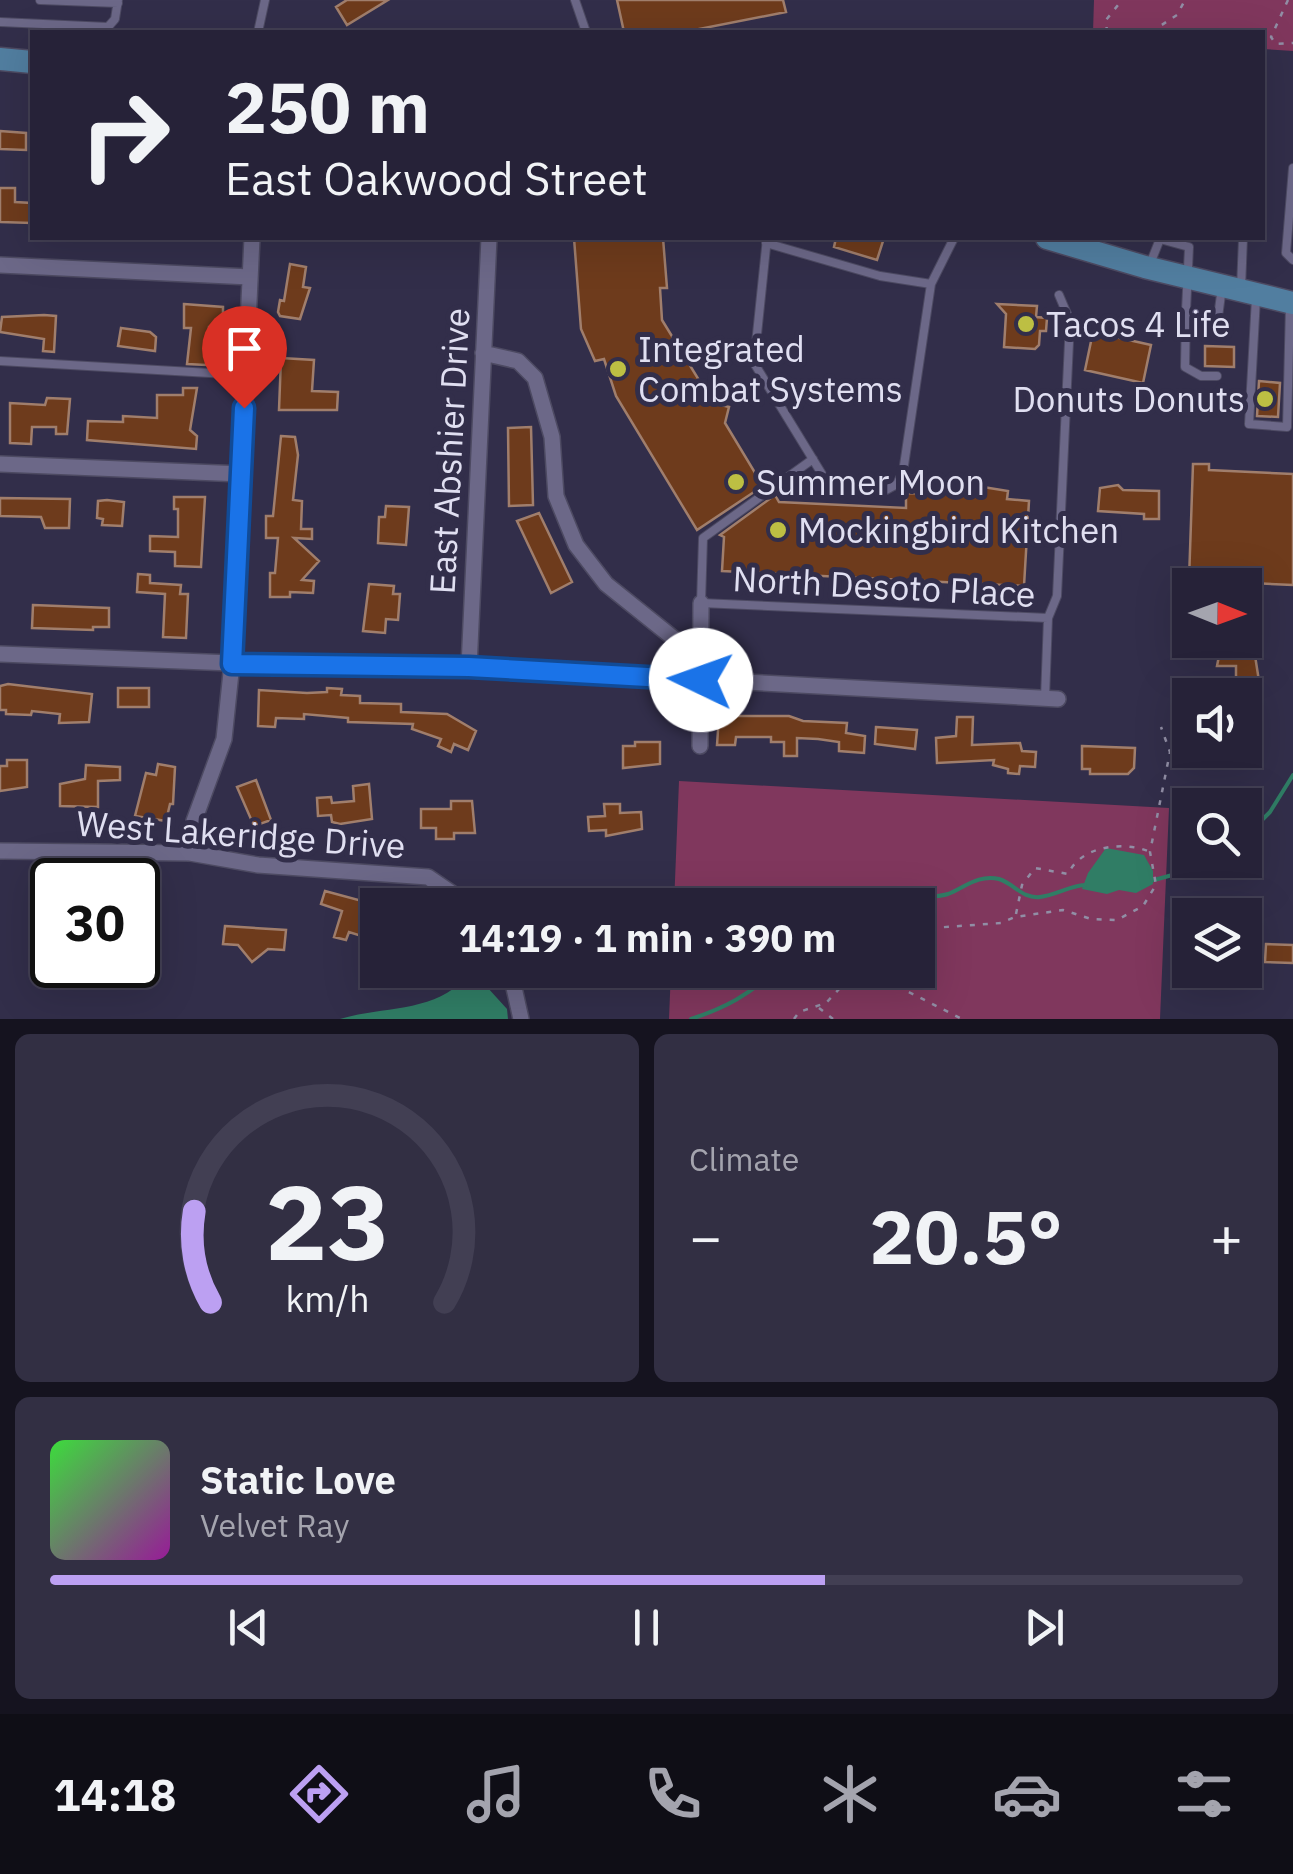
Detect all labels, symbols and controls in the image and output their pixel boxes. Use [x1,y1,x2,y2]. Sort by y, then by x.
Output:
text: 250 m [225,61,430,152]
icon: right [60,70,190,200]
text: East Oakwood Street [225,149,648,207]
place label: Tacos 4 Life [1046,301,1231,347]
pin [202,306,287,409]
street label: East Abshier Drive [419,307,479,595]
marker: Tacos 4 Life [1015,313,1037,335]
icon: arrive [217,321,272,376]
place label: Integrated Combat Systems [638,326,903,412]
marker: Integrated Combat Systems [607,358,629,380]
place label: Donuts Donuts [1012,376,1245,422]
marker: Donuts Donuts [1254,388,1276,410]
place label: Summer Moon [756,459,985,505]
marker: Summer Moon [725,471,747,493]
place label: Mockingbird Kitchen [798,507,1119,553]
marker: Mockingbird Kitchen [767,519,789,541]
street label: North Desoto Place [731,555,1037,617]
north arrow [1172,568,1262,658]
map controls [1172,568,1262,988]
position arrow [649,628,753,732]
button: sound [1172,678,1262,768]
button: search [1172,788,1262,878]
street label: West Lakeridge Drive [75,800,407,868]
speed limit sign: 30 [30,858,160,988]
button: layers [1172,898,1262,988]
text: 14:19 · 1 min · 390 m [459,913,836,962]
text: Climate [689,1138,799,1180]
text: 23 [265,1153,389,1289]
text: 20.5° [869,1187,1063,1285]
text: − [689,1201,722,1272]
text: + [1210,1201,1243,1272]
text: km/h [285,1275,369,1322]
text: Static Love [200,1455,396,1504]
text: Velvet Ray [200,1504,349,1546]
icon: previous [221,1600,276,1655]
icon: pause [619,1600,674,1655]
icon: next [1017,1600,1072,1655]
icon: directions [284,1759,354,1829]
icon: music [461,1759,531,1829]
icon: phone [638,1759,708,1829]
icon: climate [815,1759,885,1829]
icon: car [992,1759,1062,1829]
icon: filters [1169,1759,1239,1829]
text: 14:18 [54,1765,176,1823]

